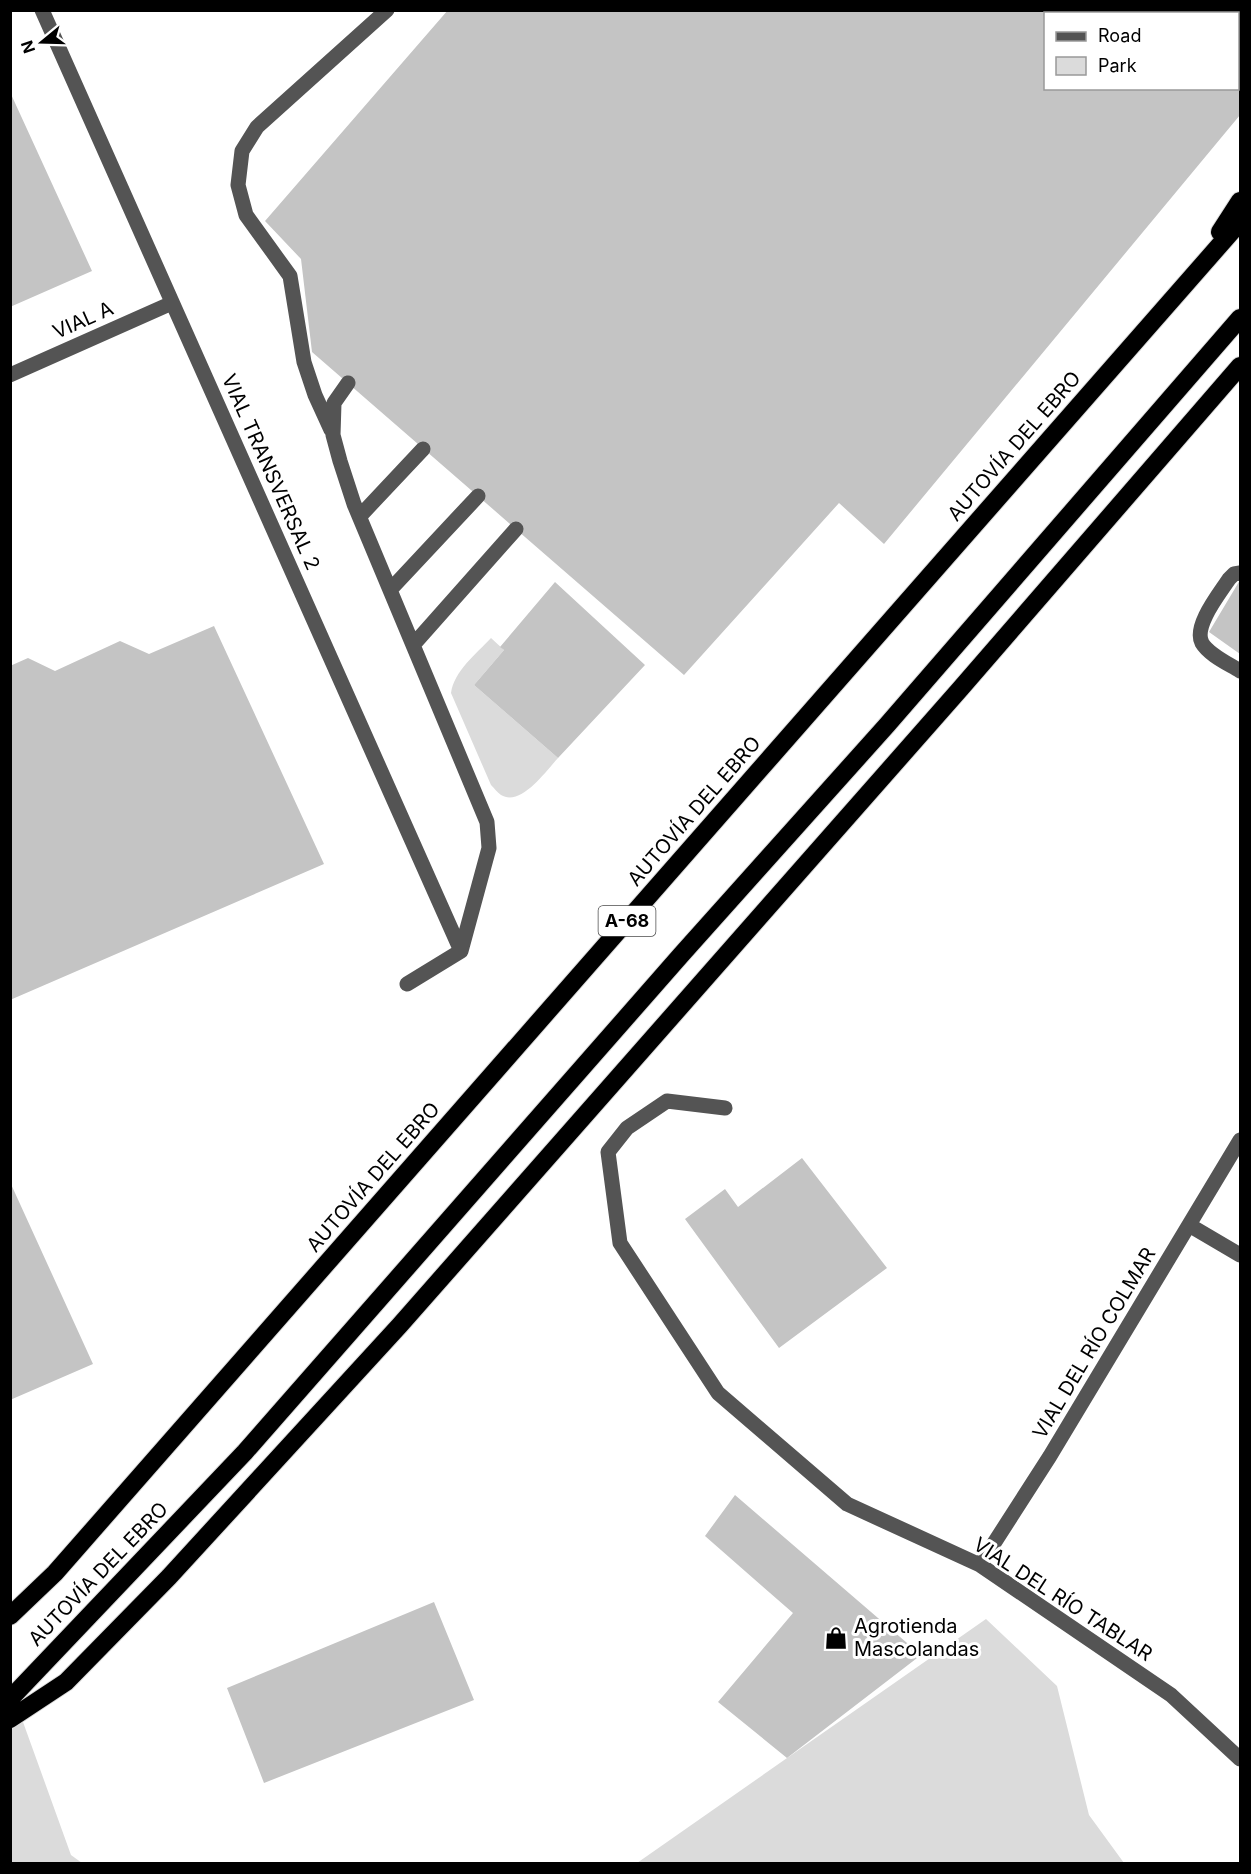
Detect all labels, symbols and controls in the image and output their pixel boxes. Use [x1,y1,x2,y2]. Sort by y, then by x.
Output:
north arrow [12,12,72,72]
legend [1044,12,1239,90]
text: Road [1098,25,1141,46]
text: N [16,38,39,56]
text: Park [1098,55,1137,76]
street label: VIAL A [49,296,117,344]
street label: AUTOVÍA DEL EBRO [942,366,1086,526]
street label: VIAL TRANSVERSAL 2 [217,370,325,574]
street label: AUTOVÍA DEL EBRO [622,731,766,891]
road number: A-68 [598,906,656,936]
street label: AUTOVÍA DEL EBRO [301,1097,445,1257]
street label: VIAL DEL RÍO COLMAR [1027,1243,1161,1443]
street label: AUTOVÍA DEL EBRO [22,1496,173,1651]
street label: VIAL DEL RÍO TABLAR [969,1531,1158,1666]
place label: Agrotienda Mascolandas [854,1614,979,1661]
shop icon: Agrotienda Mascolandas [823,1625,849,1651]

